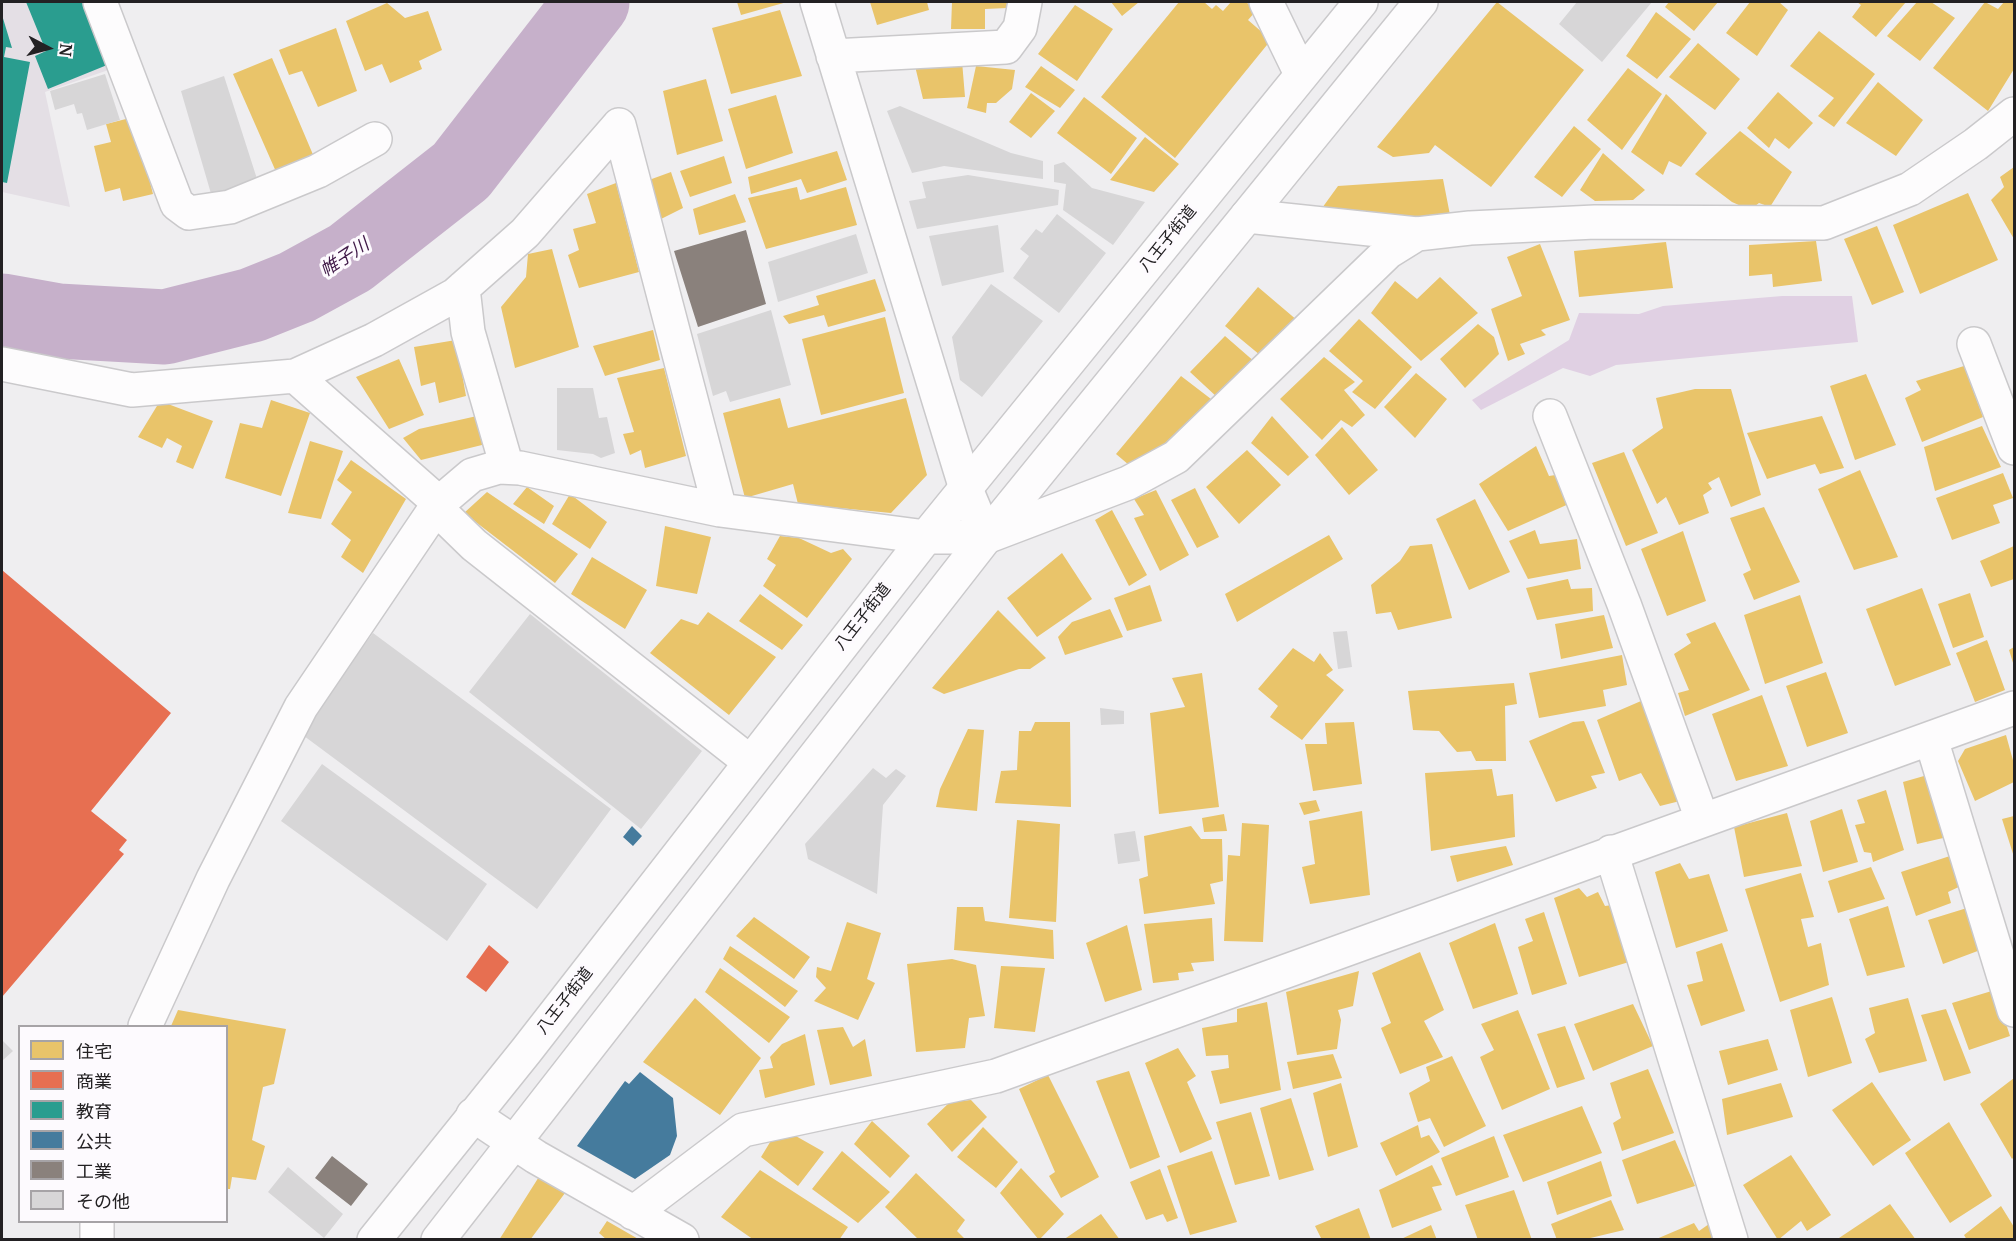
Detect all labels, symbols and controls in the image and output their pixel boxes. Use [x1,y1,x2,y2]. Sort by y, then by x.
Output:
north arrow [18,18,78,78]
text: N [55,43,77,57]
street label: 八王子街道 [1135,202,1201,276]
water label: 帷子川 [316,234,374,282]
street label: 八王子街道 [831,580,895,654]
street label: 八王子街道 [533,964,597,1038]
legend [18,1025,228,1223]
text: 住宅 [76,1040,112,1063]
text: 商業 [76,1070,112,1093]
text: 教育 [76,1100,112,1123]
text: 公共 [76,1130,112,1153]
text: 工業 [76,1160,112,1183]
text: その他 [76,1190,130,1213]

